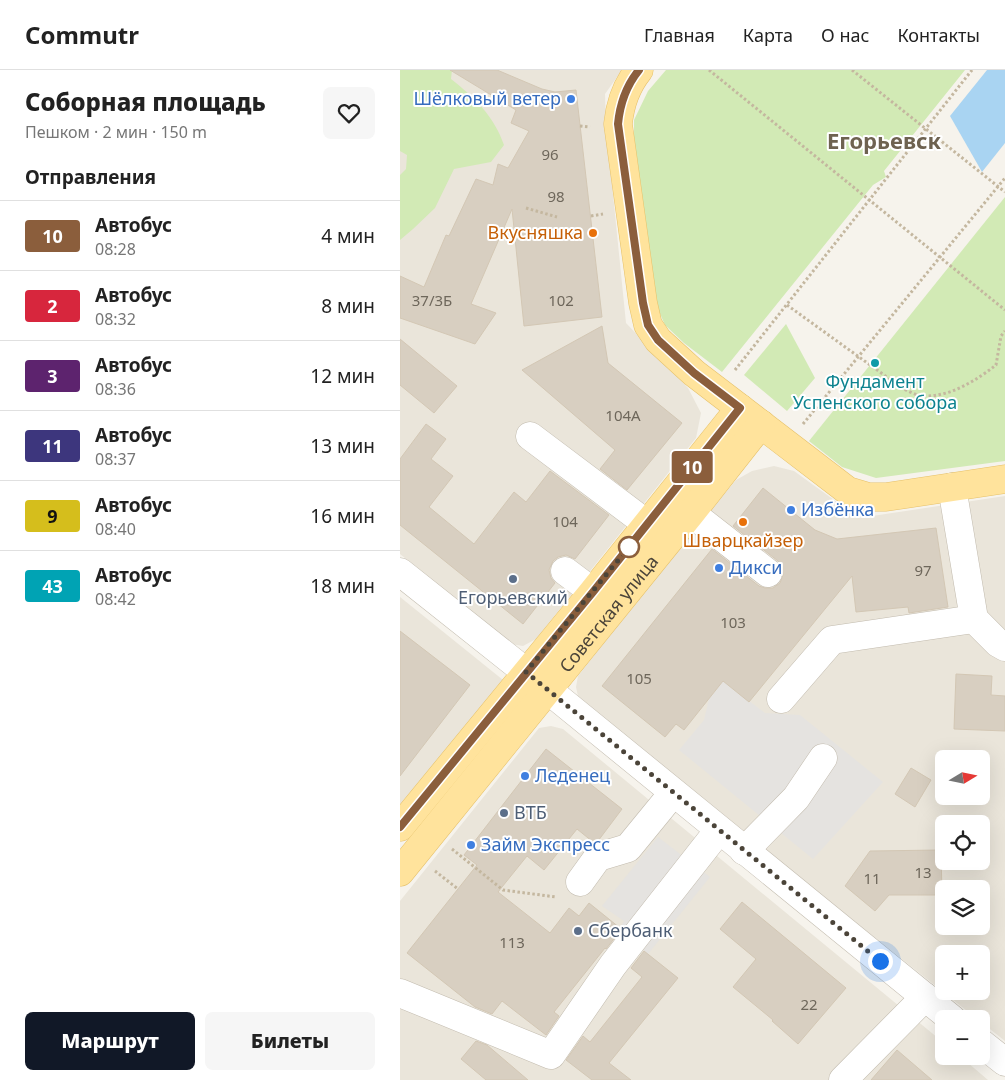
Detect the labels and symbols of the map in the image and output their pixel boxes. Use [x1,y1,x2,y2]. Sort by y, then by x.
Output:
place label: Шёлковый ветер [413,86,561,110]
marker: Шёлковый ветер [565,93,577,105]
district label: Егорьевск [827,125,942,155]
house number: 96 [541,144,559,164]
house number: 98 [547,186,565,206]
place label: Вкусняшка [488,220,583,244]
marker: Вкусняшка [587,227,599,239]
house number: 37/3Б [412,290,452,310]
house number: 102 [548,290,574,310]
marker: Фундамент Успенского собора [869,357,881,369]
place label: Фундамент Успенского собора [793,369,957,414]
house number: 104А [605,405,641,425]
line badge: 10 [670,451,714,483]
place label: Избёнка [801,497,874,521]
marker: Избёнка [785,504,797,516]
house number: 104 [552,511,578,531]
marker: Шварцкайзер [737,516,749,528]
place label: Шварцкайзер [683,528,803,552]
unlabelled marker [618,536,640,558]
street label: Советская улица [553,550,663,677]
place label: Дикси [729,555,783,579]
house number: 97 [914,560,932,580]
marker: Дикси [713,562,725,574]
marker: Егорьевский [507,573,519,585]
place label: Егорьевский [458,585,568,609]
house number: 103 [720,612,746,632]
house number: 105 [626,668,652,688]
north arrow [935,750,990,805]
place label: Леденец [535,763,610,787]
marker: Леденец [519,770,531,782]
place label: ВТБ [514,800,547,824]
marker: ВТБ [498,807,510,819]
place label: Займ Экспресс [481,832,610,856]
marker: Займ Экспресс [465,839,477,851]
house number: 13 [914,862,932,882]
house number: 11 [863,868,881,888]
place label: Сбербанк [588,918,673,942]
marker: Сбербанк [572,925,584,937]
house number: 113 [499,932,525,952]
your location [868,949,893,974]
house number: 22 [800,994,818,1014]

